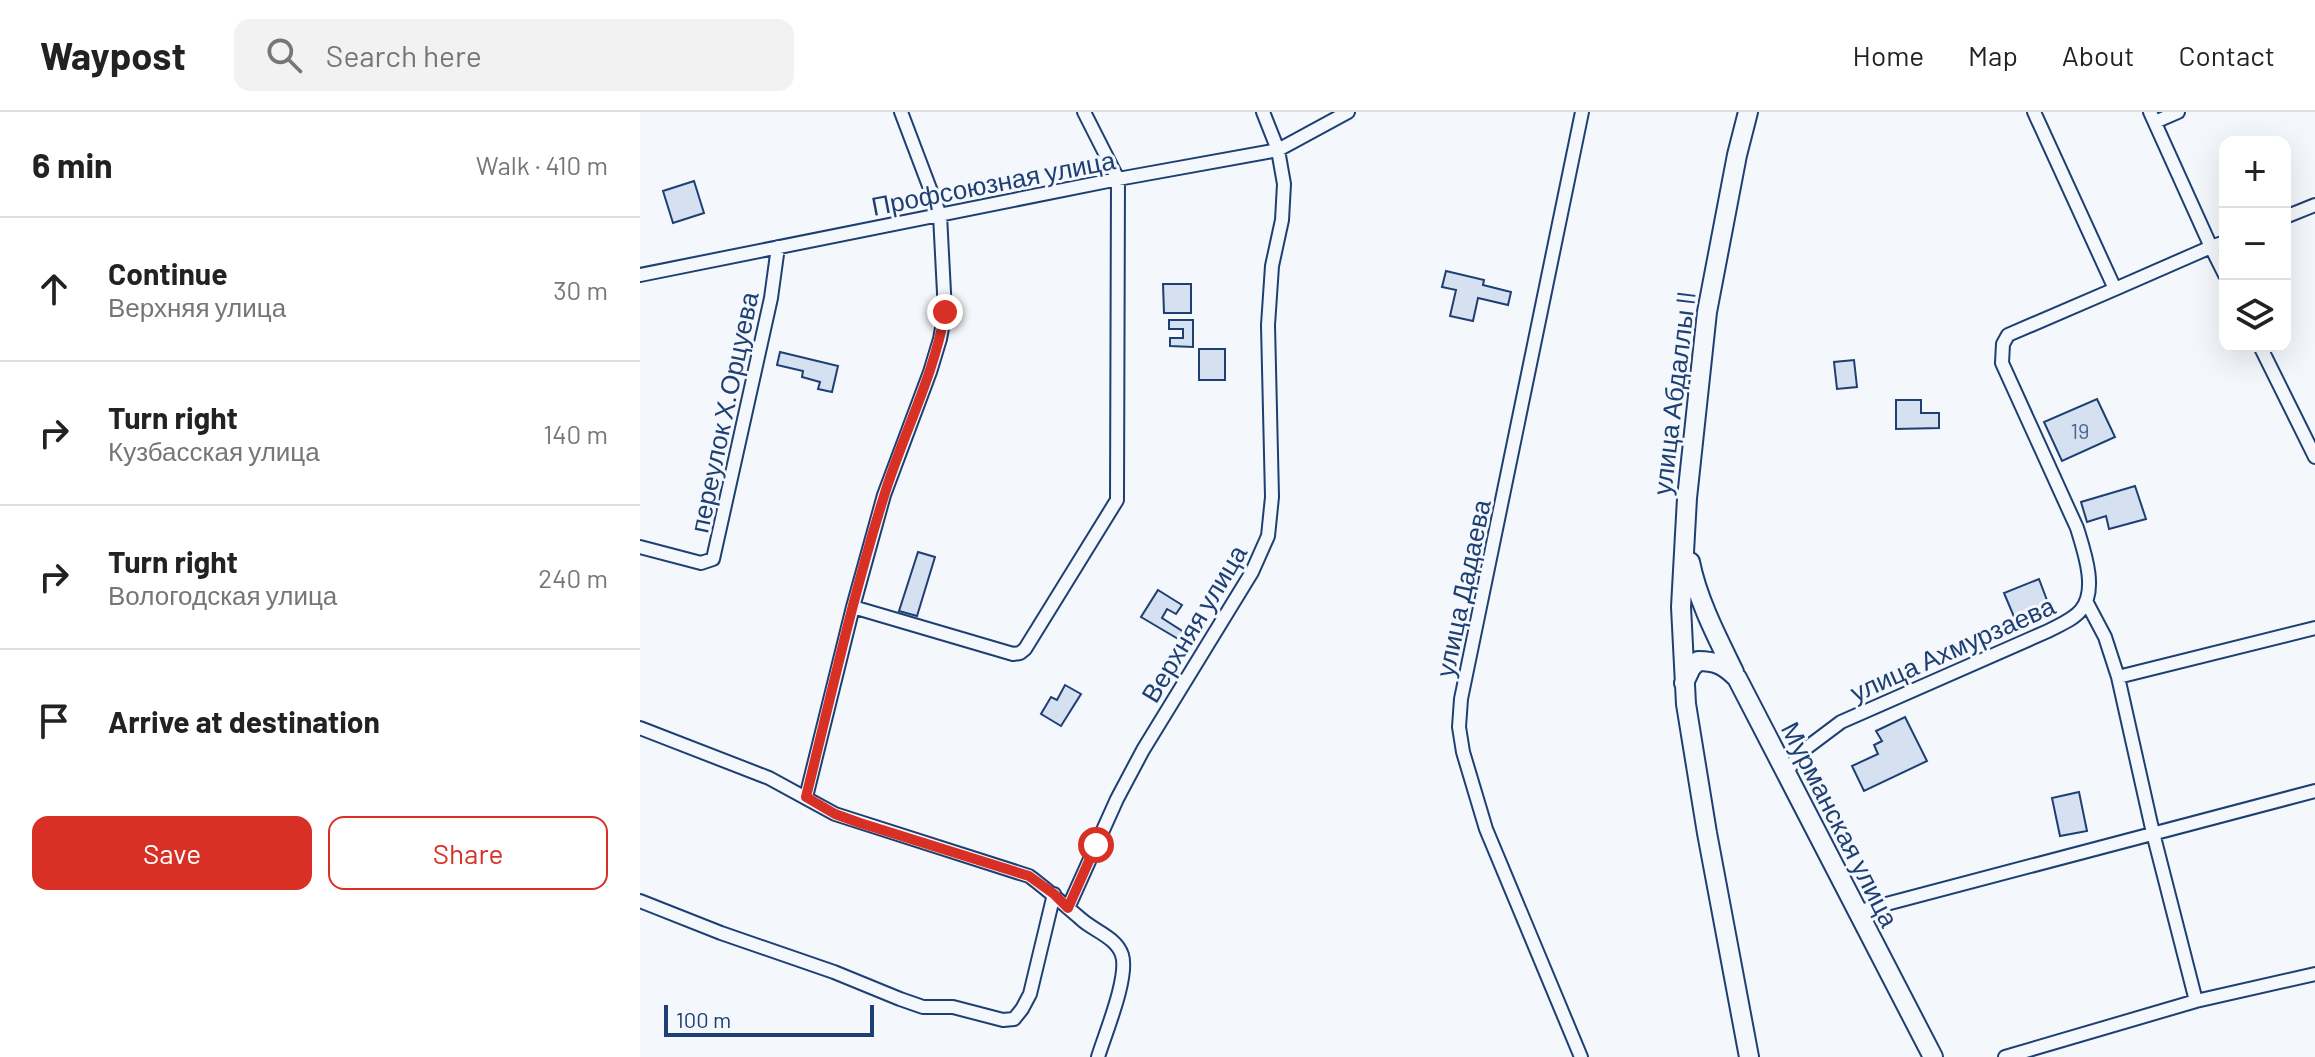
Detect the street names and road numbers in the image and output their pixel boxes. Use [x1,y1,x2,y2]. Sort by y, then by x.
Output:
street label: Профсоюзная улица [868,143,1118,221]
street label: переулок Х.Орцуева [682,288,764,535]
street label: улица Абдаллы II [1645,289,1701,497]
street label: улица Дадаева [1428,496,1496,680]
street label: Верхняя улица [1134,538,1252,707]
street label: улица Ахмурзаева [1845,589,2060,707]
street label: Мурманская улица [1776,716,1906,932]

